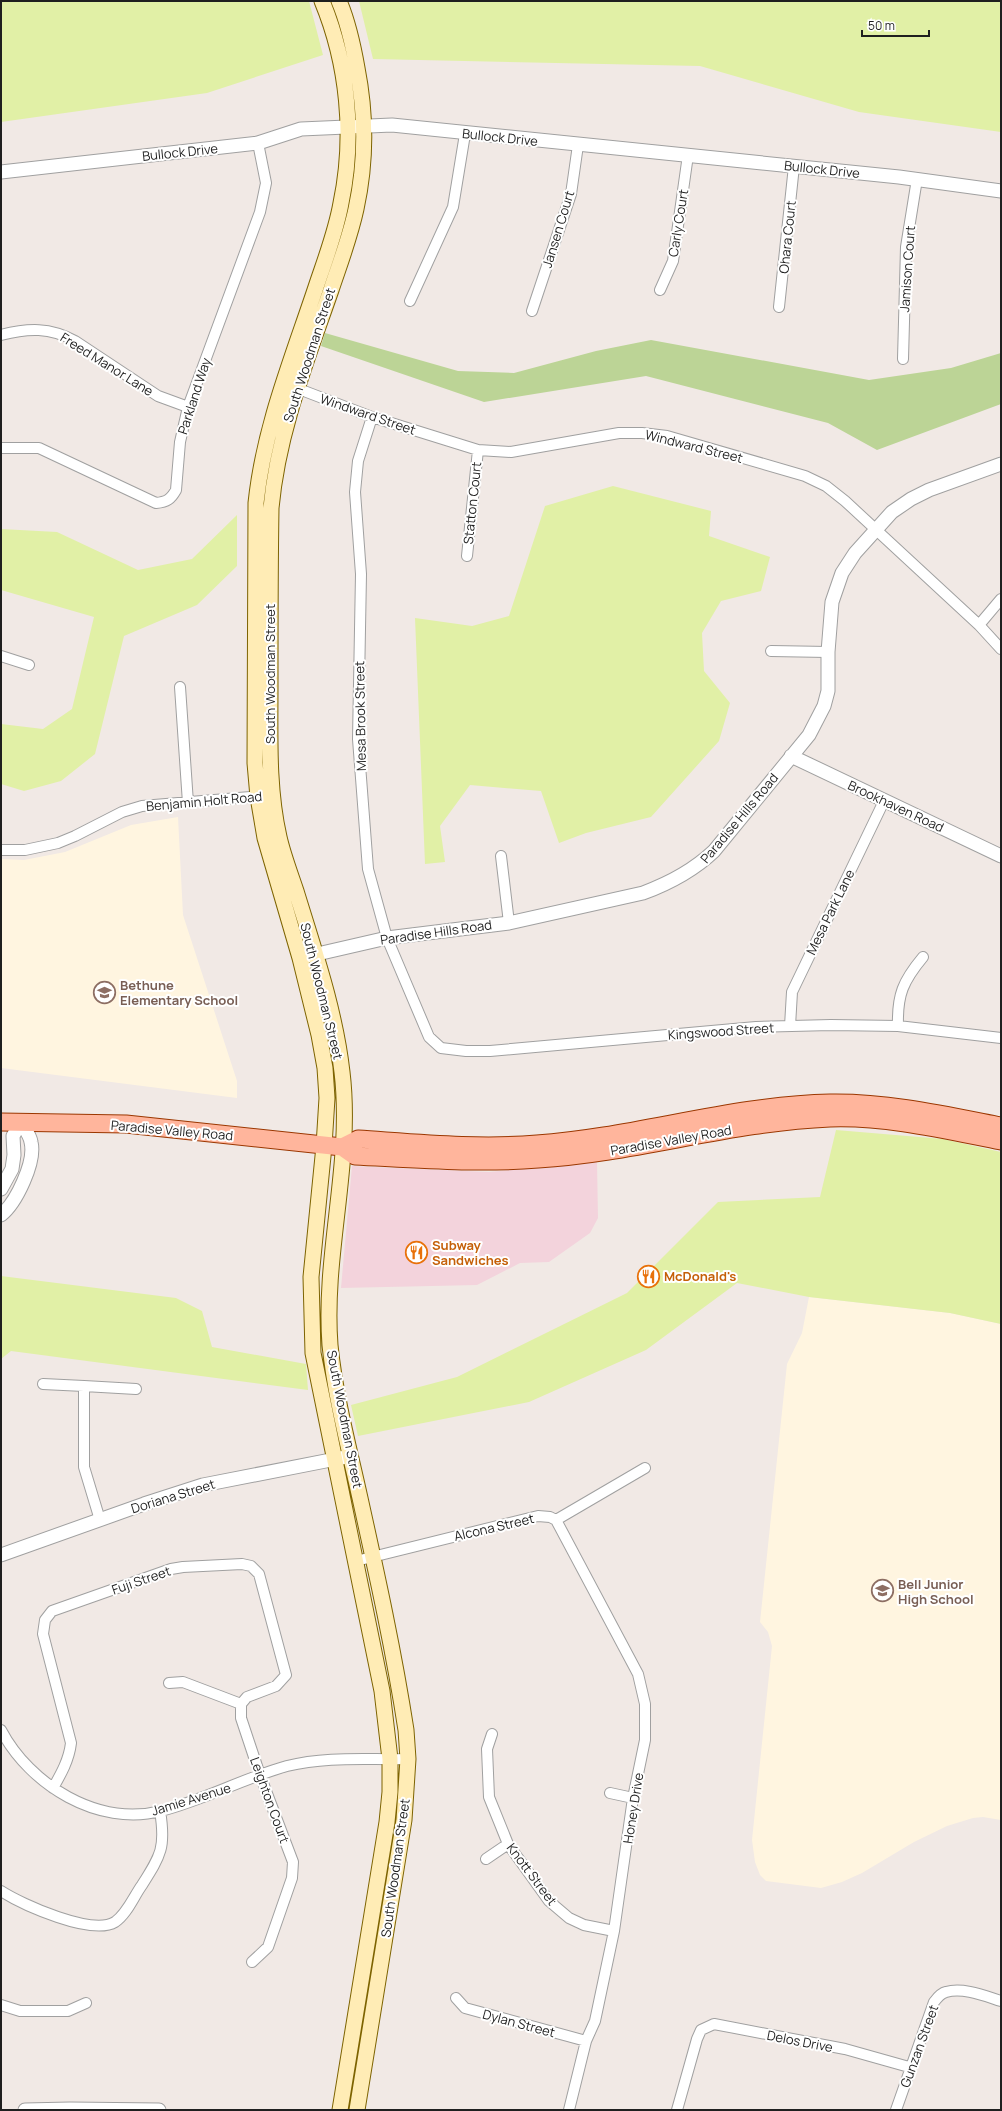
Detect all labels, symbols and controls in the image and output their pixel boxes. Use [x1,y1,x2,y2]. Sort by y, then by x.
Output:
scale bar [862,12,929,38]
text: 50 m [868,17,895,34]
street label: Bullock Drive [461,124,539,150]
street label: Bullock Drive [141,139,219,165]
street label: Bullock Drive [783,156,861,182]
street label: Jansen Court [538,188,578,270]
street label: Carly Court [664,188,692,258]
street label: Ohara Court [774,200,800,274]
street label: Jamison Court [895,225,919,313]
street label: South Woodman Street [279,286,339,424]
street label: Freed Manor Lane [57,328,157,400]
street label: Parkland Way [173,355,215,437]
street label: Windward Street [318,389,418,439]
street label: Windward Street [643,425,745,467]
street label: Statton Court [459,461,485,545]
street label: South Woodman Street [261,604,279,744]
street label: Mesa Brook Street [350,661,370,771]
street label: Paradise Hills Road [696,769,782,867]
street label: Brookhaven Road [845,776,947,836]
street label: Benjamin Holt Road [145,787,263,815]
street label: Mesa Park Lane [802,866,859,958]
street label: Paradise Hills Road [379,915,493,949]
street label: South Woodman Street [296,921,348,1061]
place label: Bethune Elementary School [120,976,238,1009]
school or university icon: Bethune Elementary School [92,979,118,1005]
street label: Kingswood Street [667,1018,775,1044]
street label: Paradise Valley Road [110,1116,234,1144]
street label: Paradise Valley Road [609,1121,733,1159]
place label: Subway Sandwiches [432,1236,509,1269]
restaurant icon: Subway Sandwiches [404,1239,430,1265]
restaurant icon: McDonald's [636,1263,662,1289]
place label: McDonald's [664,1267,736,1285]
street label: South Woodman Street [323,1348,367,1490]
street label: Doriana Street [129,1475,217,1517]
street label: Alcona Street [452,1509,536,1545]
street label: Fuji Street [109,1562,173,1598]
place label: Bell Junior High School [898,1575,974,1608]
school or university icon: Bell Junior High School [869,1578,895,1604]
street label: Leighton Court [246,1755,294,1845]
street label: Honey Drive [619,1771,648,1845]
street label: Jamie Avenue [149,1778,233,1820]
street label: South Woodman Street [376,1797,414,1939]
street label: Knott Street [503,1839,561,1909]
street label: Gunzan Street [896,2002,942,2090]
street label: Dylan Street [481,2005,557,2041]
street label: Delos Drive [765,2026,835,2056]

